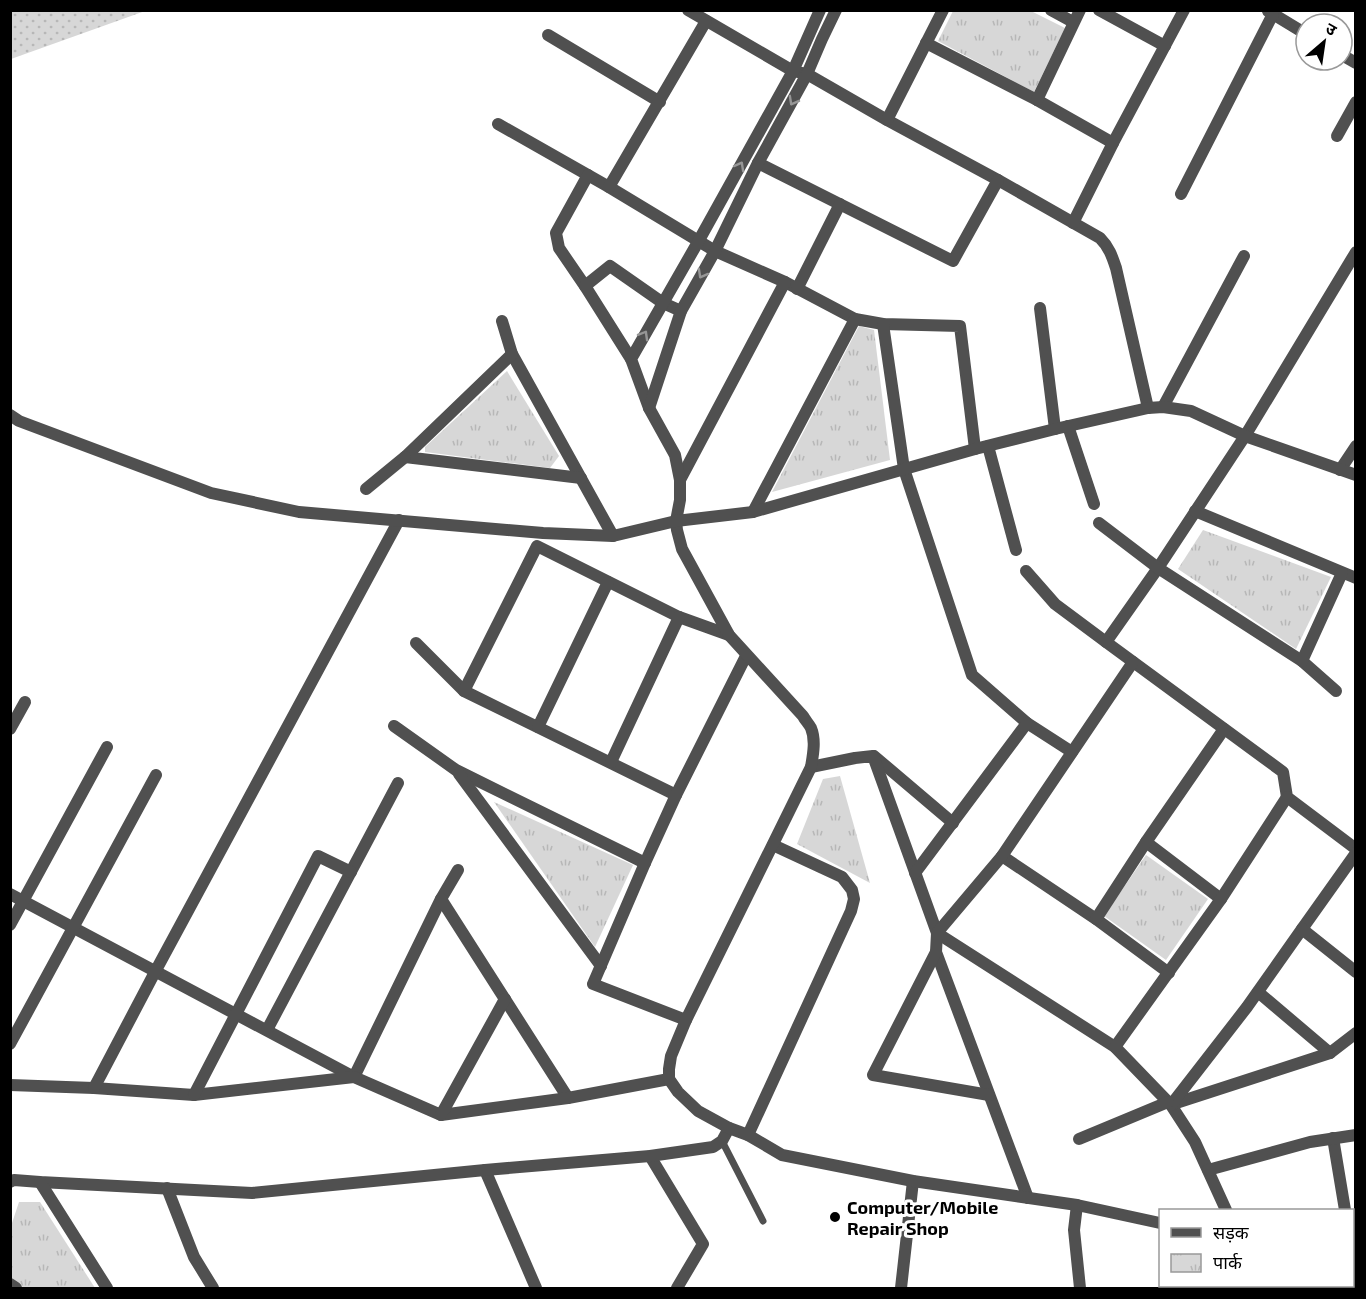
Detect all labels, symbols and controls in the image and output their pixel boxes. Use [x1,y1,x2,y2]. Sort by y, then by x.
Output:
north arrow [1294,12,1354,72]
text: उ [1323,18,1341,39]
one-way arrow [789,95,800,105]
one-way arrow [733,162,744,172]
one-way arrow [698,267,709,278]
one-way arrow [637,331,649,341]
place label: Computer/Mobile Repair Shop [847,1196,998,1239]
legend [1159,1209,1354,1287]
marker: Computer/Mobile Repair Shop [828,1210,842,1224]
text: सड़क [1213,1221,1250,1243]
text: पार्क [1213,1251,1243,1273]

